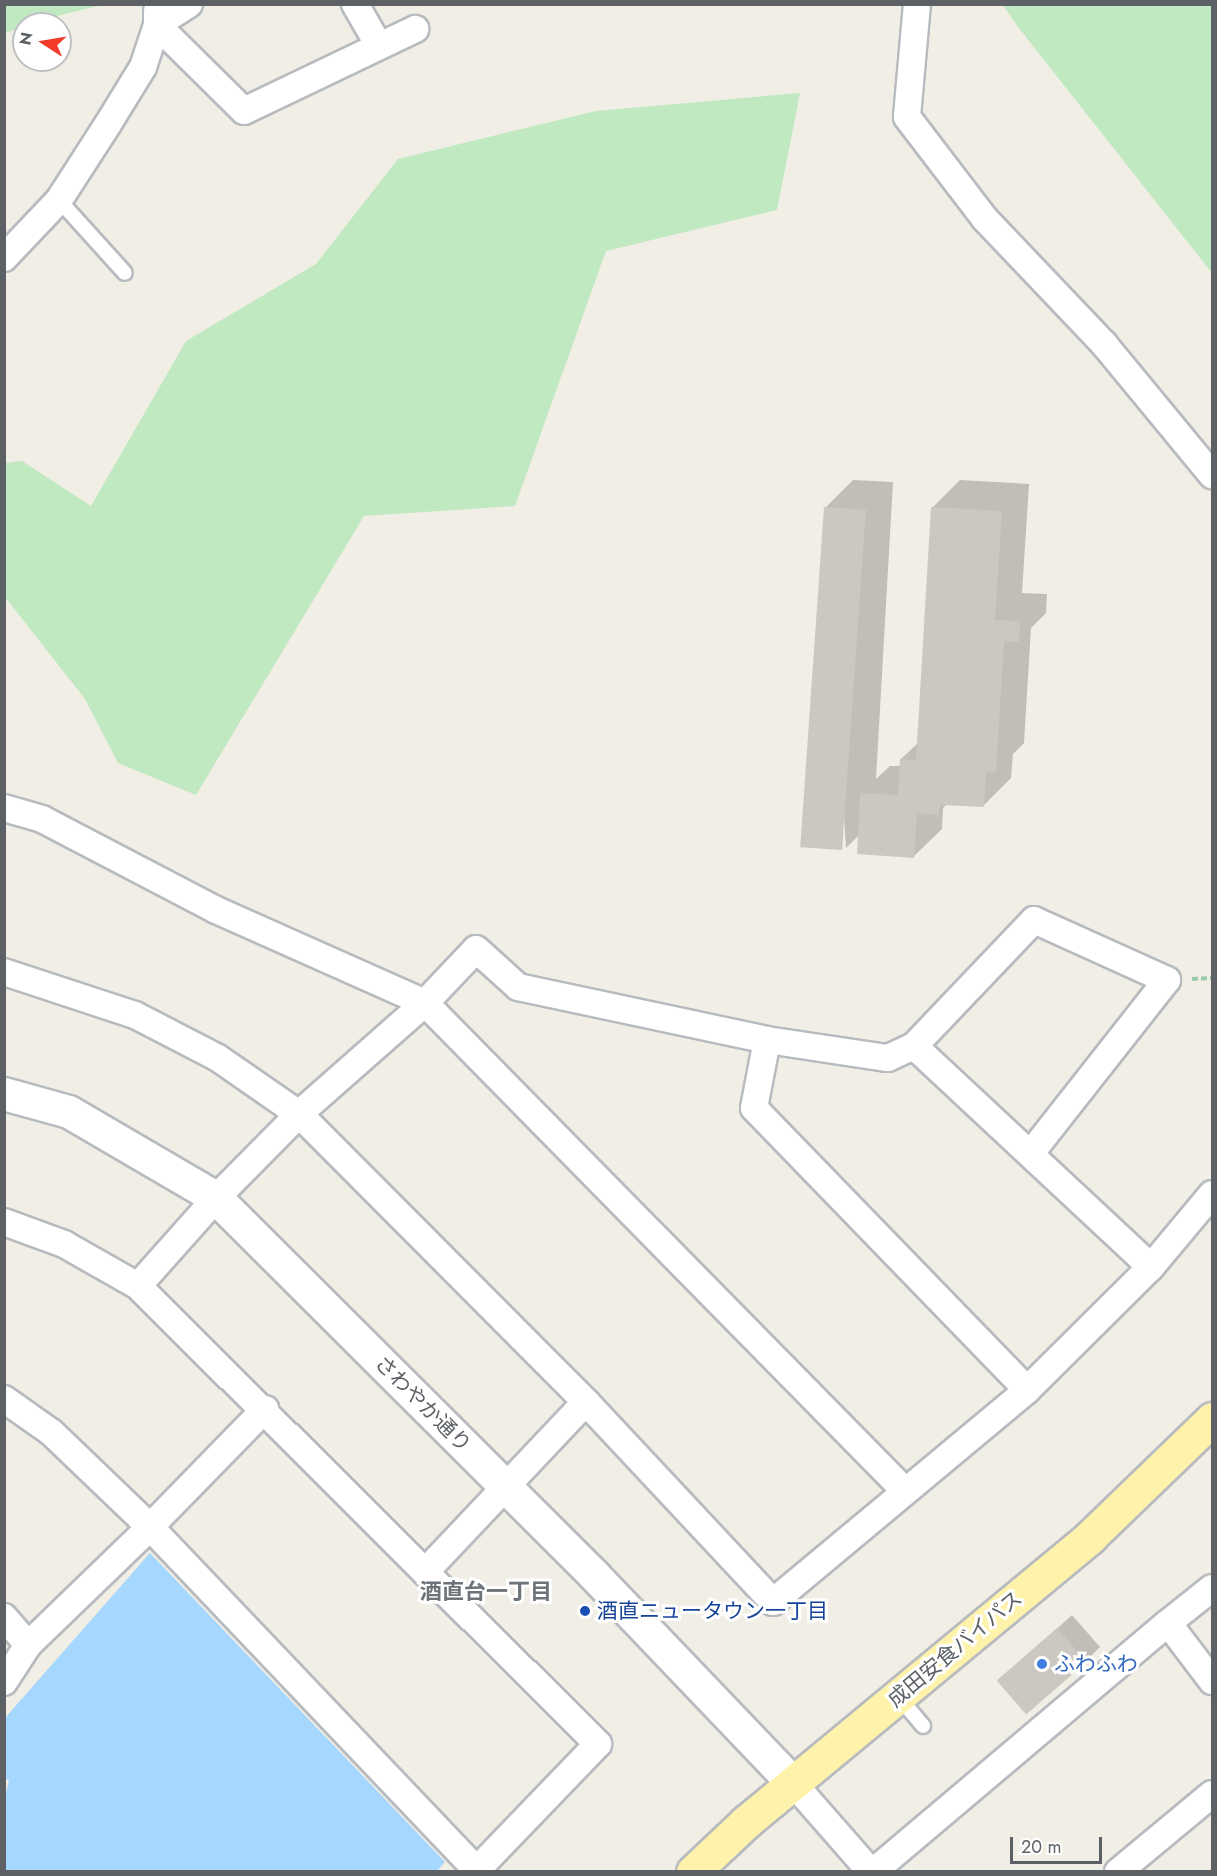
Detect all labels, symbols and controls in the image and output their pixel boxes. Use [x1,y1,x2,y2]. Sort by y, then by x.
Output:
north arrow [12,12,72,72]
text: N [13,30,38,47]
street label: さわやか通り [370,1351,476,1457]
district label: 酒直台一丁目 [420,1579,552,1605]
street label: 成田安食バイパス [883,1585,1027,1713]
place label: 酒直ニュータウン一丁目 [597,1598,828,1624]
marker: 酒直ニュータウン一丁目 [578,1604,592,1618]
place label: ふわふわ [1054,1651,1138,1677]
marker: ふわふわ [1035,1657,1049,1671]
scale bar [1013,1825,1104,1863]
text: 20 m [1021,1834,1061,1860]

